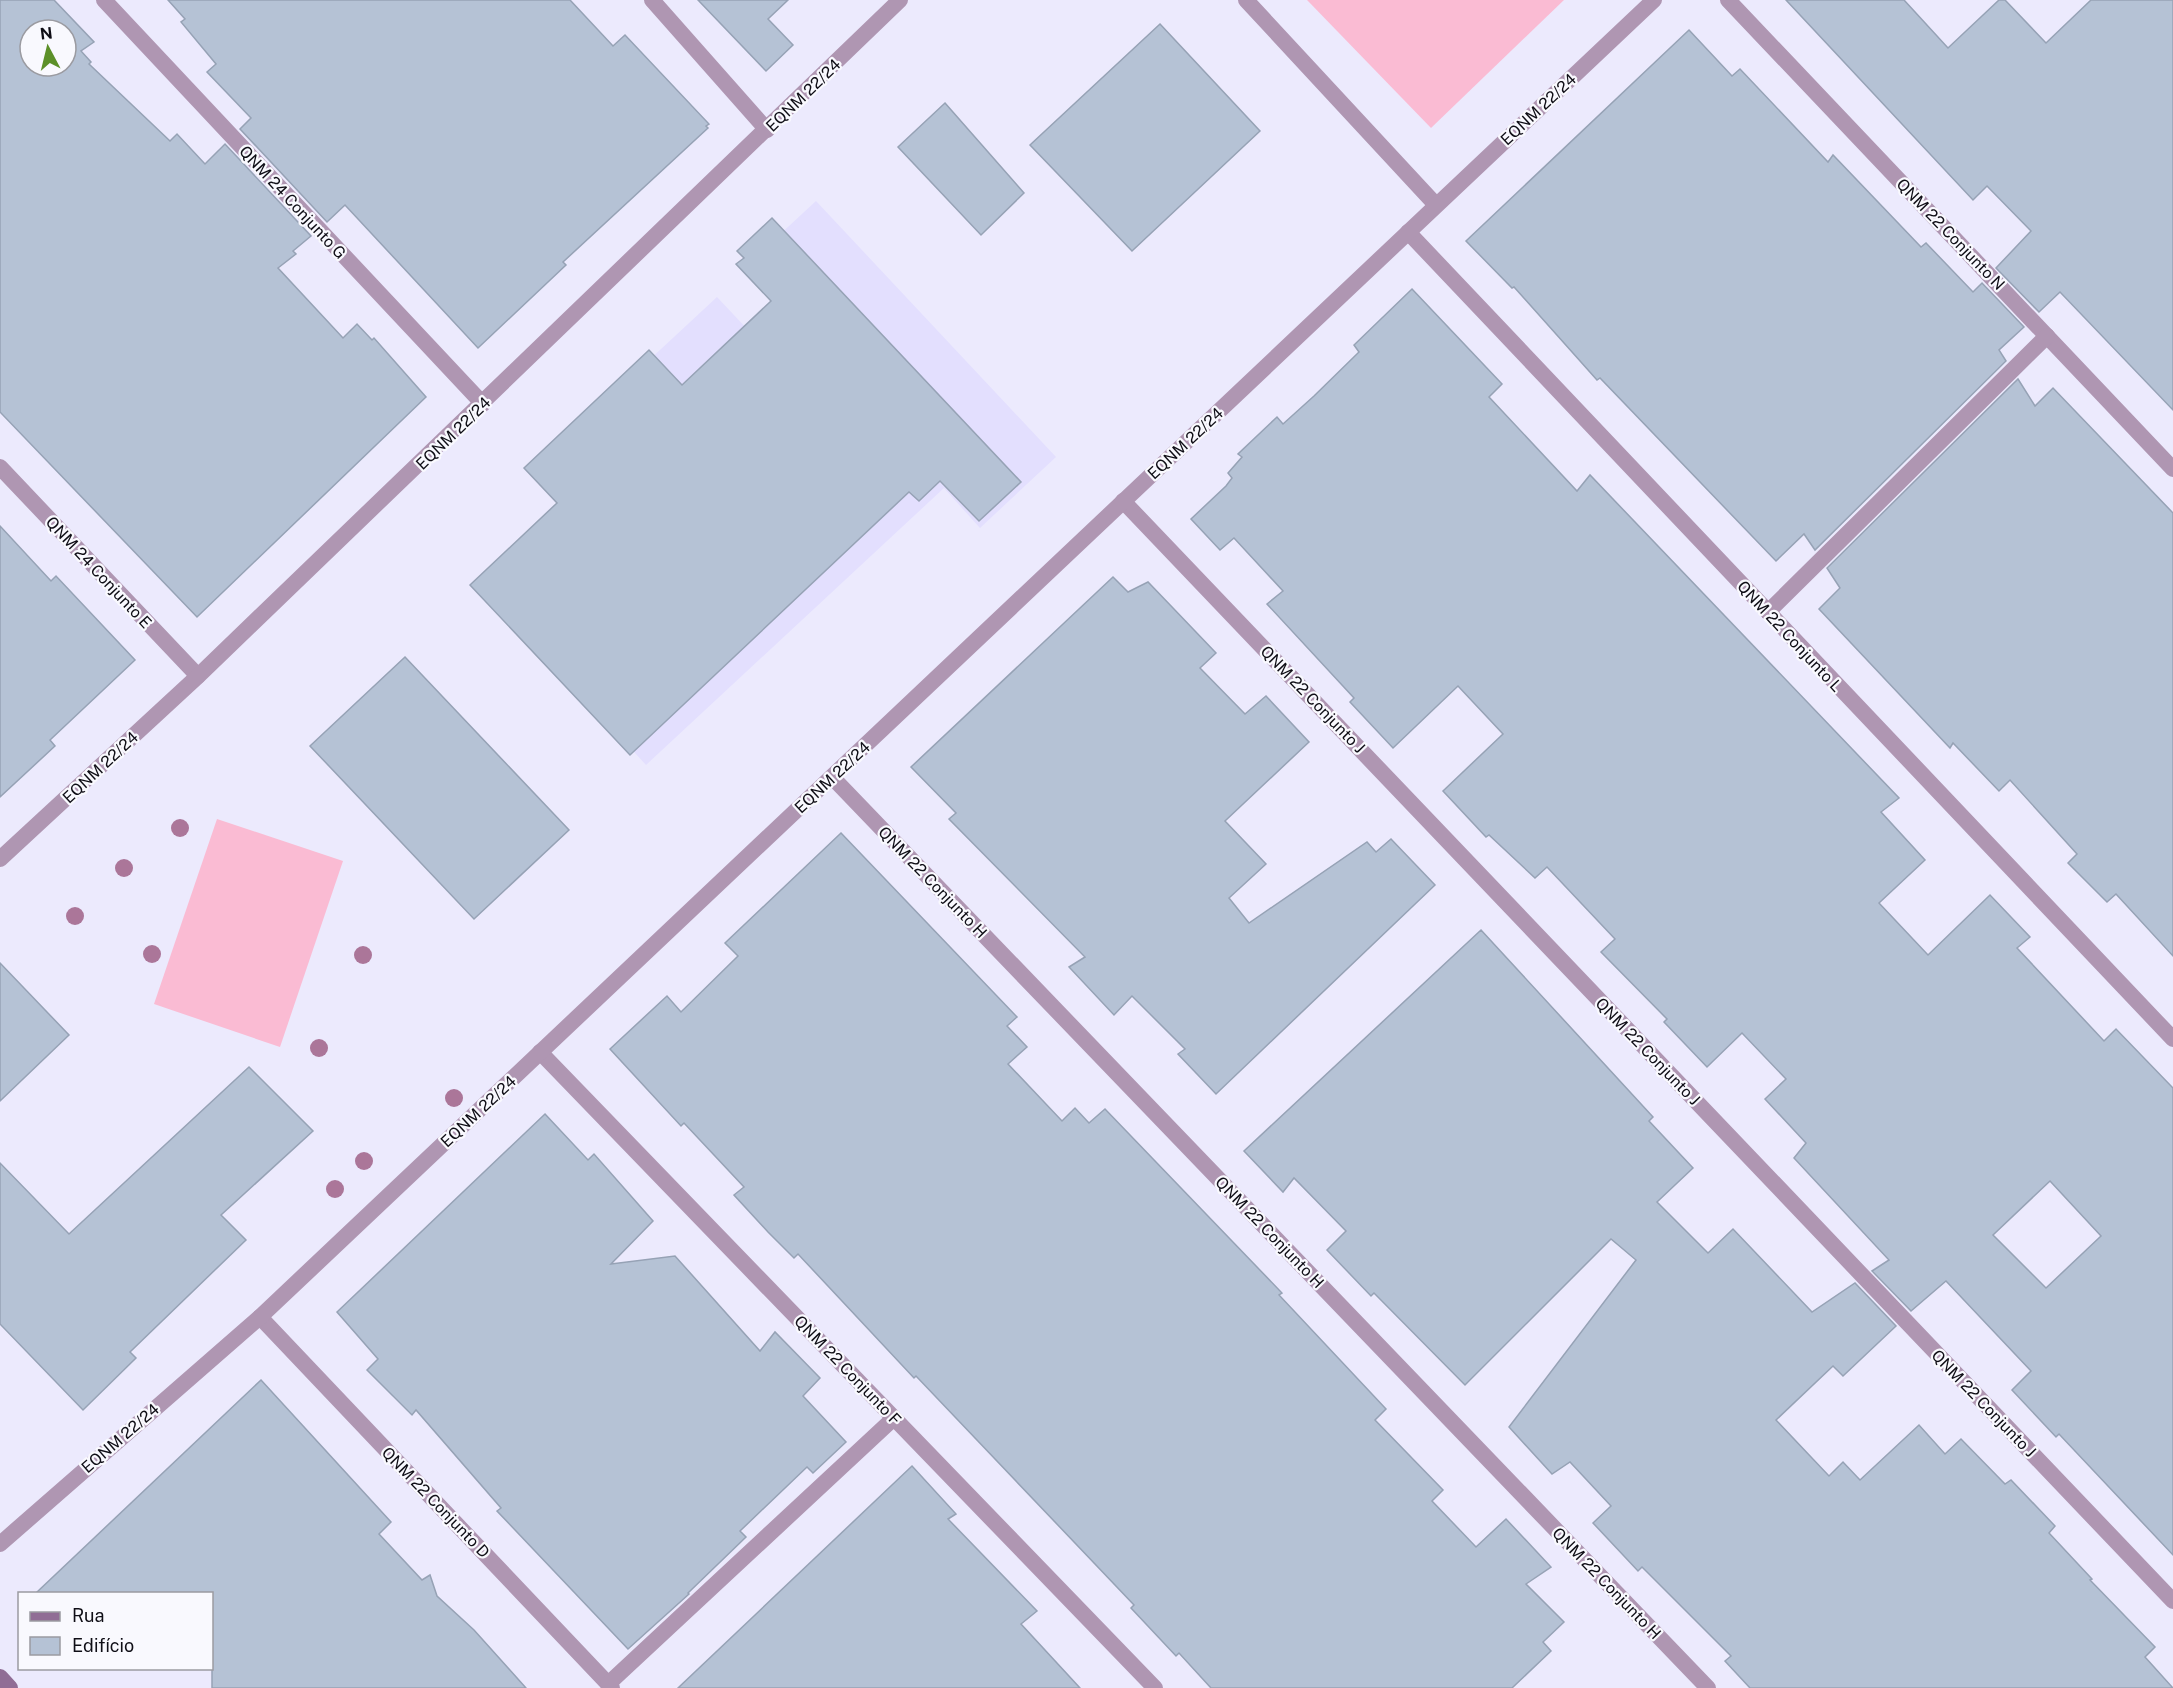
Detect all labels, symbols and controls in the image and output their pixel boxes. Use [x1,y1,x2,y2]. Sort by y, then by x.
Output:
north arrow [18,18,78,78]
text: N [39,23,54,44]
street label: EQNM 22/24 [762,55,845,136]
street label: EQNM 22/24 [1497,70,1580,149]
street label: QNM 24 Conjunto G [235,142,350,263]
street label: QNM 22 Conjunto N [1893,175,2009,294]
street label: EQNM 22/24 [412,393,495,474]
street label: EQNM 22/24 [1144,404,1227,483]
street label: QNM 24 Conjunto E [42,512,155,632]
street label: QNM 22 Conjunto L [1733,577,1846,696]
street label: QNM 22 Conjunto J [1257,642,1369,757]
street label: EQNM 22/24 [59,728,142,807]
street label: EQNM 22/24 [791,738,874,817]
street label: QNM 22 Conjunto H [874,823,991,942]
street label: QNM 22 Conjunto J [1592,994,1704,1109]
street label: EQNM 22/24 [437,1072,520,1151]
street label: QNM 22 Conjunto H [1211,1173,1328,1292]
street label: QNM 22 Conjunto F [790,1312,905,1429]
street label: QNM 22 Conjunto J [1928,1346,2040,1461]
street label: EQNM 22/24 [78,1400,163,1477]
street label: QNM 22 Conjunto D [378,1443,493,1562]
street label: QNM 22 Conjunto H [1548,1524,1665,1643]
legend [18,1592,213,1670]
text: Rua [72,1605,104,1626]
text: Edifício [72,1635,134,1656]

